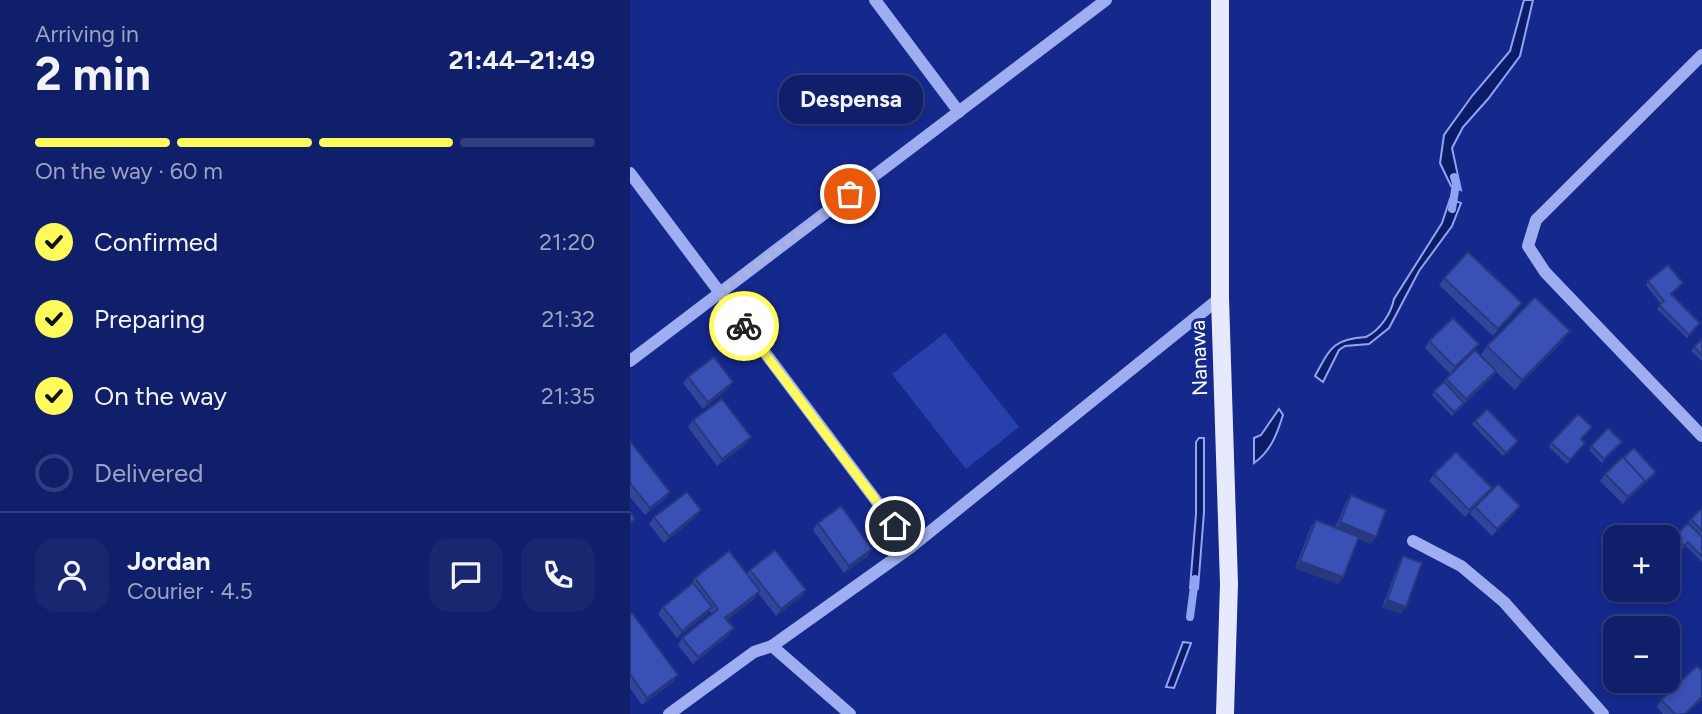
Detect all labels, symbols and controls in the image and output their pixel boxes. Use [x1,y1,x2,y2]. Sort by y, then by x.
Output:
text: Arriving in [35,20,139,48]
text: 21:44–21:49 [449,44,595,76]
text: 2 min [35,46,151,102]
callout: Despensa [778,75,922,124]
text: Despensa [800,85,902,113]
text: On the way · 60 m [35,157,223,185]
pin [820,164,880,224]
icon: bag [831,175,869,213]
icon: check [35,223,73,261]
text: Confirmed [94,226,218,258]
text: 21:20 [539,228,595,256]
courier [709,291,779,361]
icon: check [35,300,73,338]
text: Preparing [94,303,205,335]
text: 21:32 [541,305,595,333]
icon: bike [725,307,763,345]
street label: Nanawa [1185,320,1212,397]
icon: check [35,377,73,415]
text: On the way [94,380,227,412]
text: 21:35 [541,382,595,410]
text: Delivered [94,457,203,489]
pin [865,496,925,556]
icon: home [876,507,914,545]
map controls [1603,525,1680,693]
button: + [1603,525,1680,602]
button: person [35,538,109,612]
button: chat [429,538,503,612]
button: phone [521,538,595,612]
text: Jordan [127,545,210,577]
text: Courier · 4.5 [127,577,253,605]
button: − [1603,616,1680,693]

